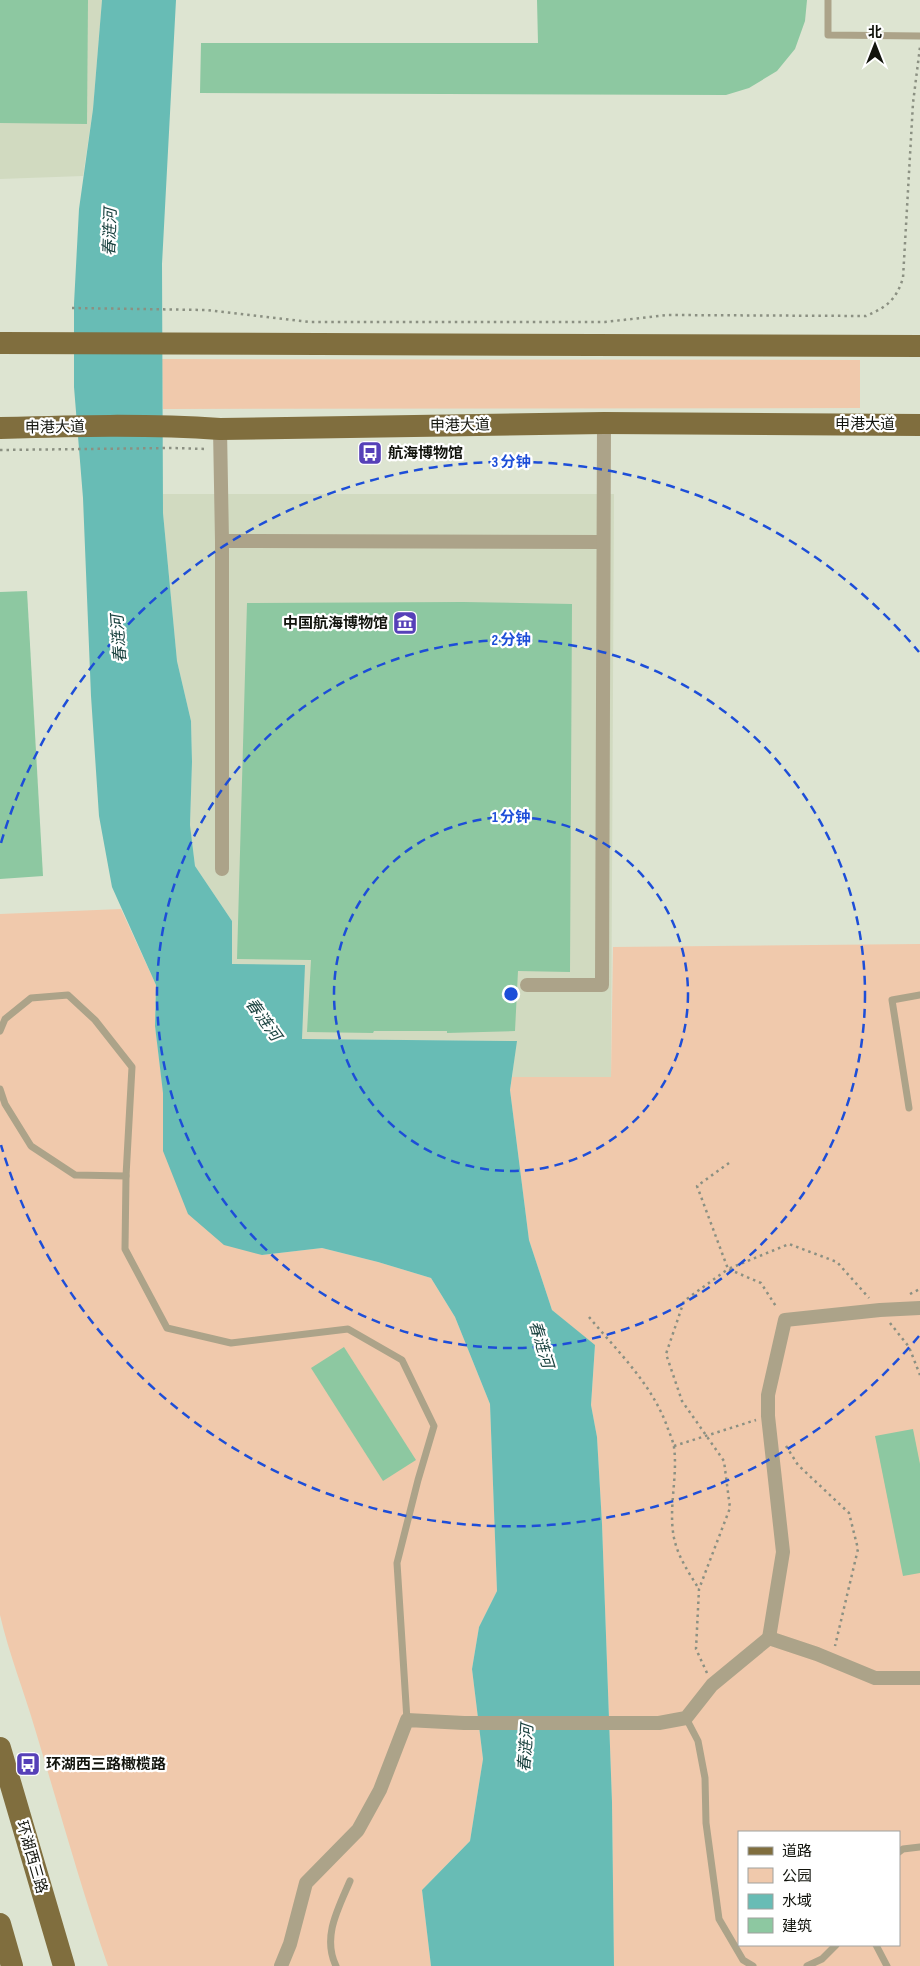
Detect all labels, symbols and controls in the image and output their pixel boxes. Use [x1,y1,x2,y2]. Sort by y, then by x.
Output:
north arrow [850,20,900,70]
text: 北 [868,24,882,41]
water label: 春涟河 [100,205,121,256]
street label: 申港大道 [430,415,490,436]
street label: 申港大道 [835,415,895,434]
street label: 申港大道 [25,417,85,438]
bus stop icon: 航海博物馆 [357,440,383,466]
place label: 航海博物馆 [388,444,463,463]
text: 3 分钟 [491,453,531,472]
museum icon: 中国航海博物馆 [392,610,418,636]
water label: 春涟河 [108,611,131,664]
place label: 中国航海博物馆 [283,614,388,633]
text: 2 分钟 [492,631,530,650]
text: 1 分钟 [492,808,530,827]
centre of rings [502,985,520,1003]
water label: 春涟河 [241,995,286,1047]
water label: 春涟河 [524,1319,558,1373]
water label: 春涟河 [515,1721,538,1773]
bus stop icon: 环湖西三路橄榄路 [15,1751,41,1777]
place label: 环湖西三路橄榄路 [46,1755,166,1774]
street label: 环湖西三路 [12,1818,51,1896]
legend [738,1831,900,1946]
text: 道路 [782,1842,812,1861]
text: 公园 [782,1867,812,1886]
text: 水域 [782,1892,812,1911]
text: 建筑 [782,1917,812,1936]

